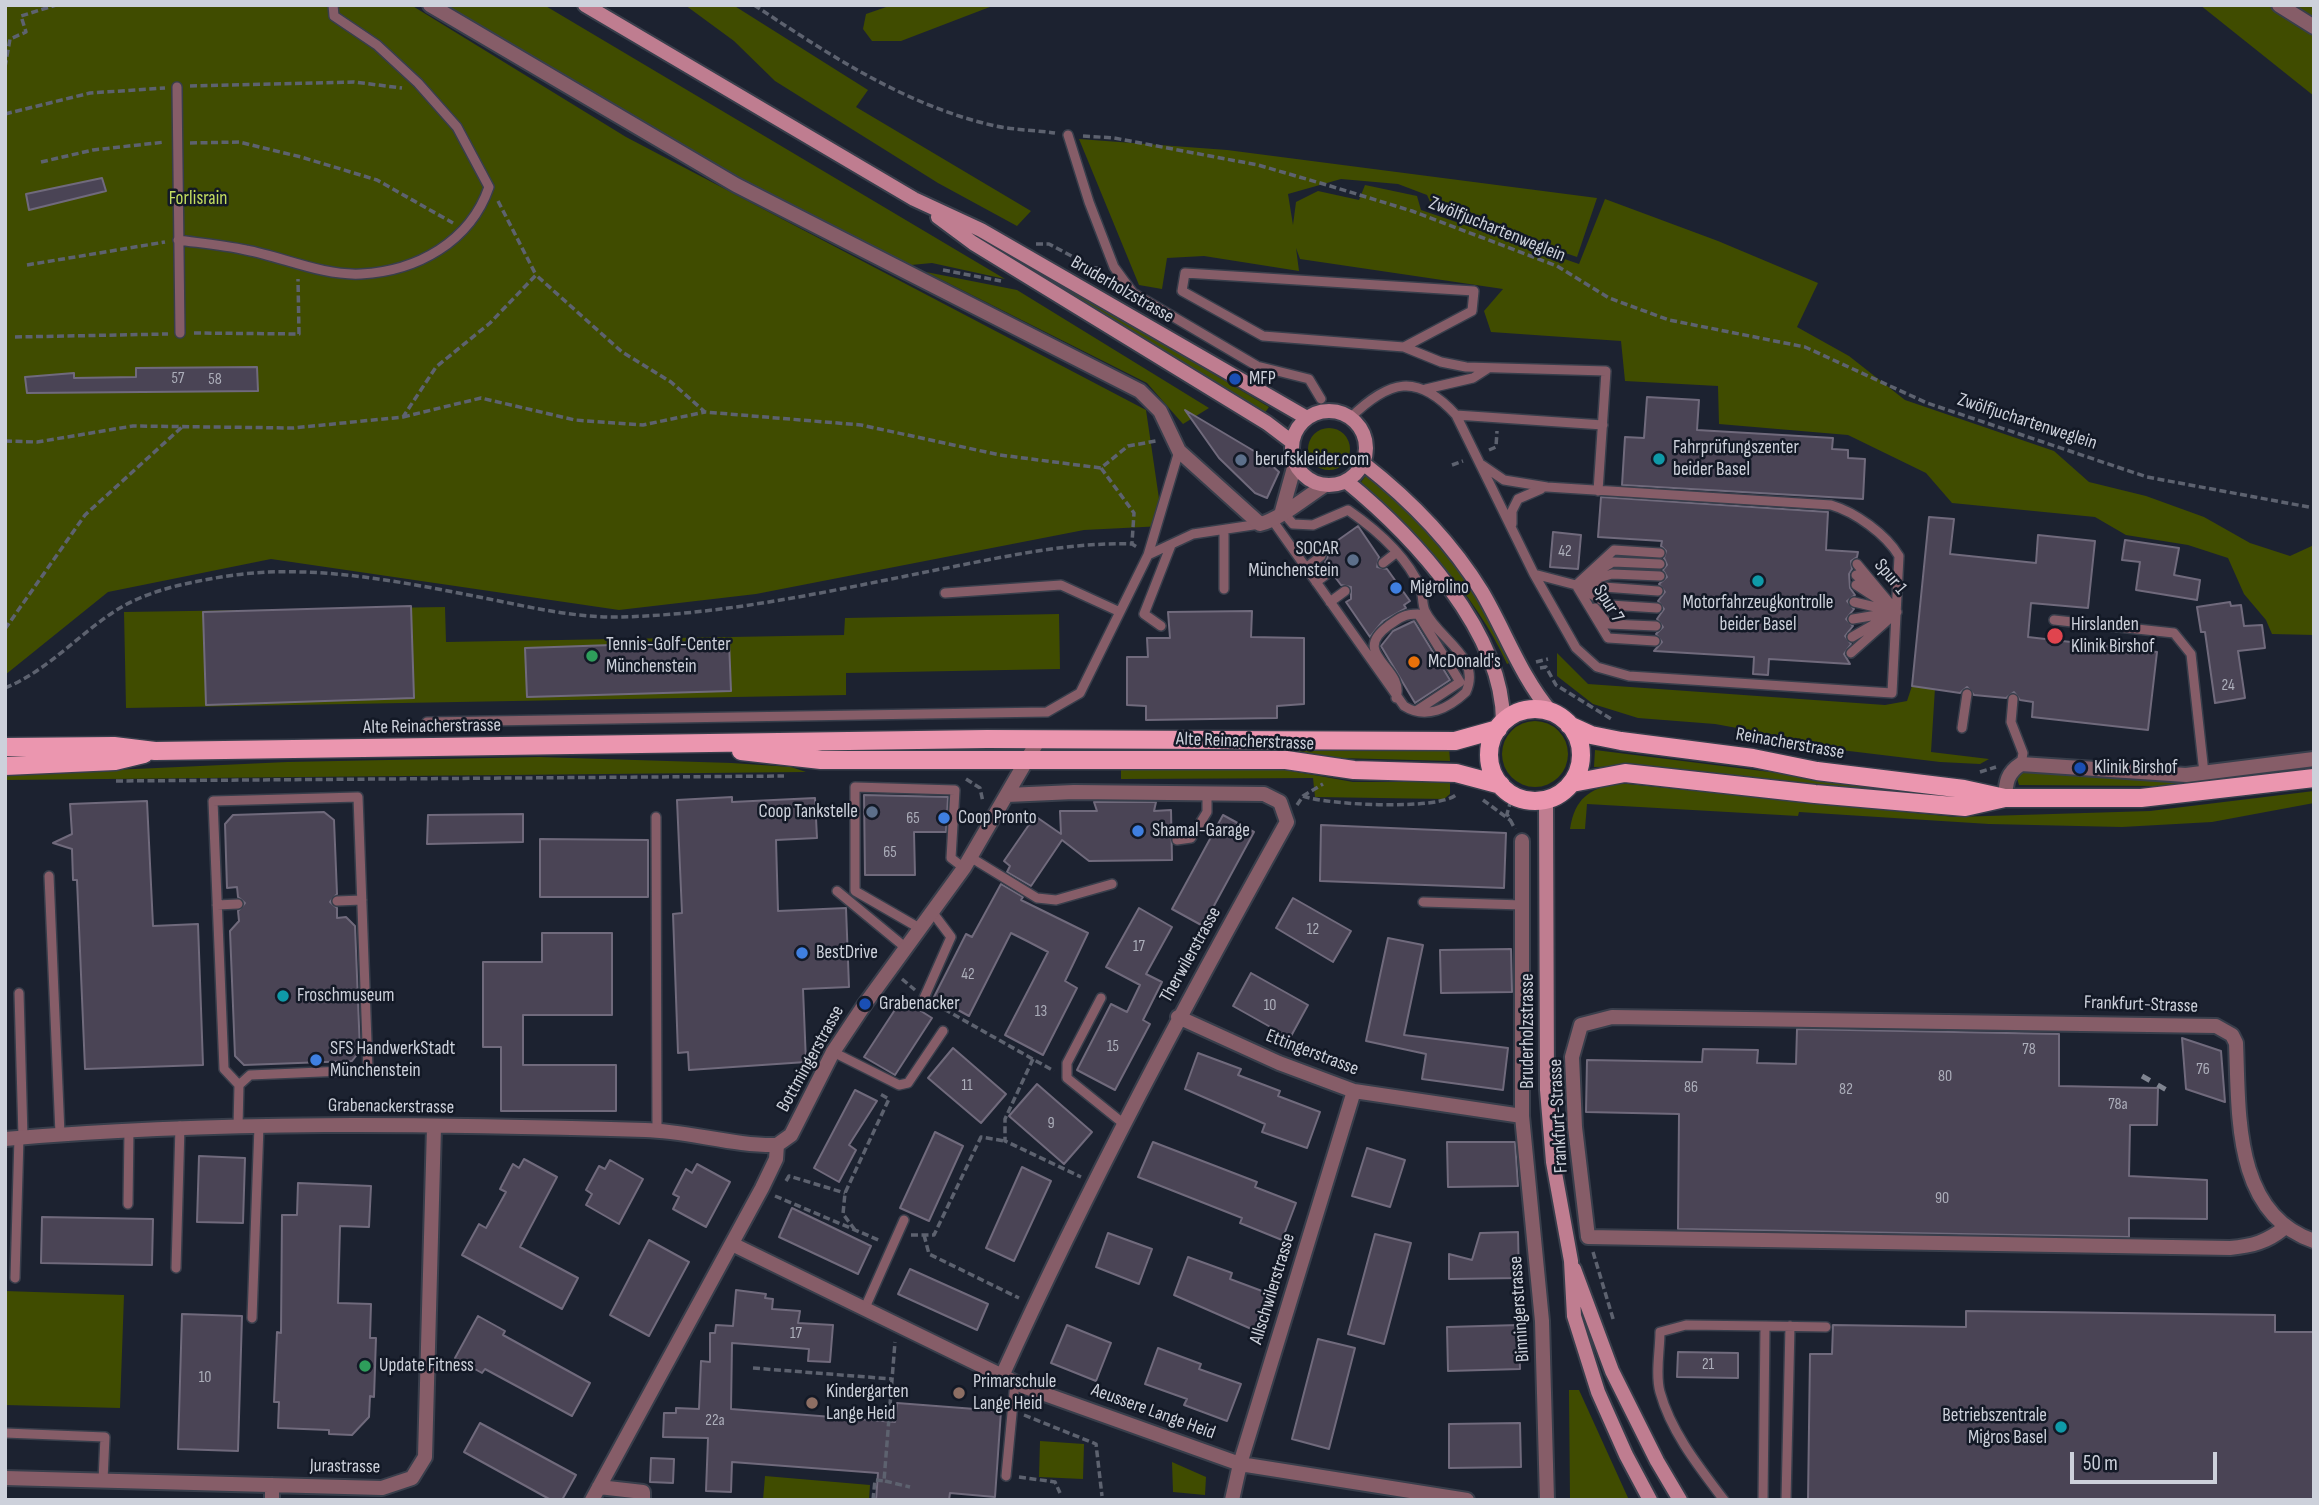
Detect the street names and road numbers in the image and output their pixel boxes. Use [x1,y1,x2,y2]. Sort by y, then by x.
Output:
street label: Zwölfjuchartenweglein [1425,192,1569,268]
street label: Bruderholzstrasse [1066,251,1178,329]
street label: Zwölfjuchartenweglein [1954,389,2100,455]
street label: Spur 1 [1869,555,1911,599]
street label: Spur 7 [1588,581,1628,627]
street label: Alte Reinacherstrasse [363,714,501,740]
street label: Reinacherstrasse [1734,723,1846,765]
street label: Alte Reinacherstrasse [1176,728,1314,756]
street label: Therwilerstrasse [1155,903,1227,1007]
street label: Bruderholzstrasse [1517,973,1539,1089]
street label: Frankfurt-Strasse [2084,992,2198,1018]
street label: Bottmingerstrasse [772,1002,850,1116]
street label: Ettingerstrasse [1262,1025,1362,1081]
street label: Frankfurt-Strasse [1545,1058,1573,1174]
street label: Grabenackerstrasse [328,1094,454,1120]
street label: Allschwilerstrasse [1245,1231,1301,1347]
street label: Binningerstrasse [1505,1255,1535,1363]
street label: Aeussere Lange Heid [1088,1379,1218,1445]
street label: Jurastrasse [310,1455,380,1479]

